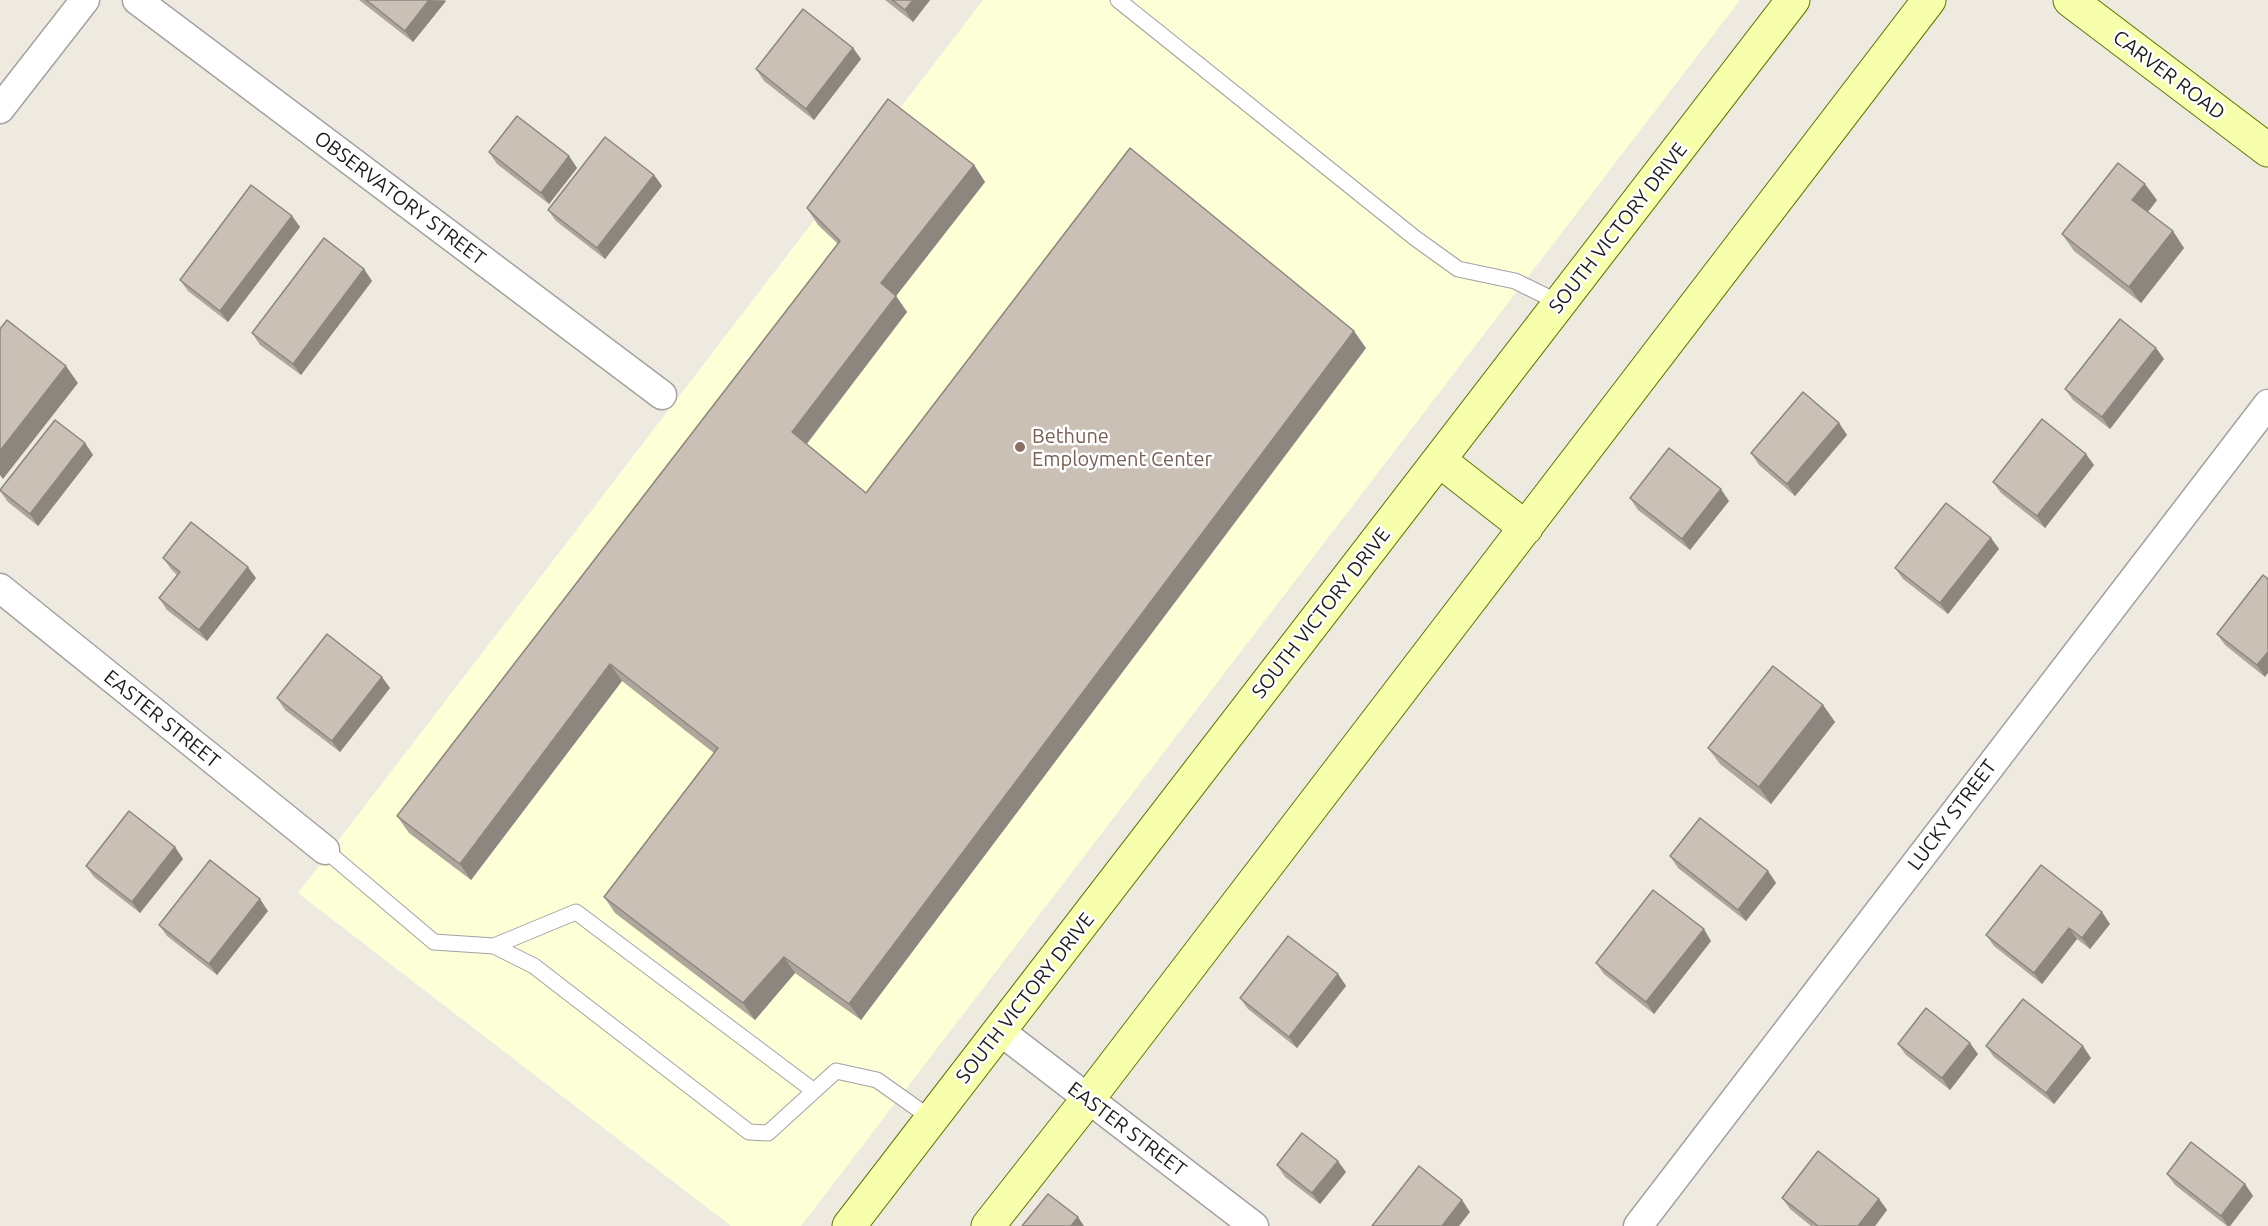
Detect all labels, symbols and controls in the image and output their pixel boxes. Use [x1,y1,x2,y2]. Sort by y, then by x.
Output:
street label: CARVER ROAD [2108,25,2230,125]
street label: OBSERVATORY STREET [310,126,490,270]
street label: SOUTH VICTORY DRIVE [1544,138,1692,318]
place label: Bethune Employment Center [1032,424,1212,471]
marker: Bethune Employment Center [1013,440,1027,454]
street label: SOUTH VICTORY DRIVE [1247,523,1395,703]
street label: EASTER STREET [99,665,225,773]
street label: LUCKY STREET [1903,755,2001,875]
street label: SOUTH VICTORY DRIVE [951,908,1099,1088]
street label: EASTER STREET [1063,1077,1191,1181]

